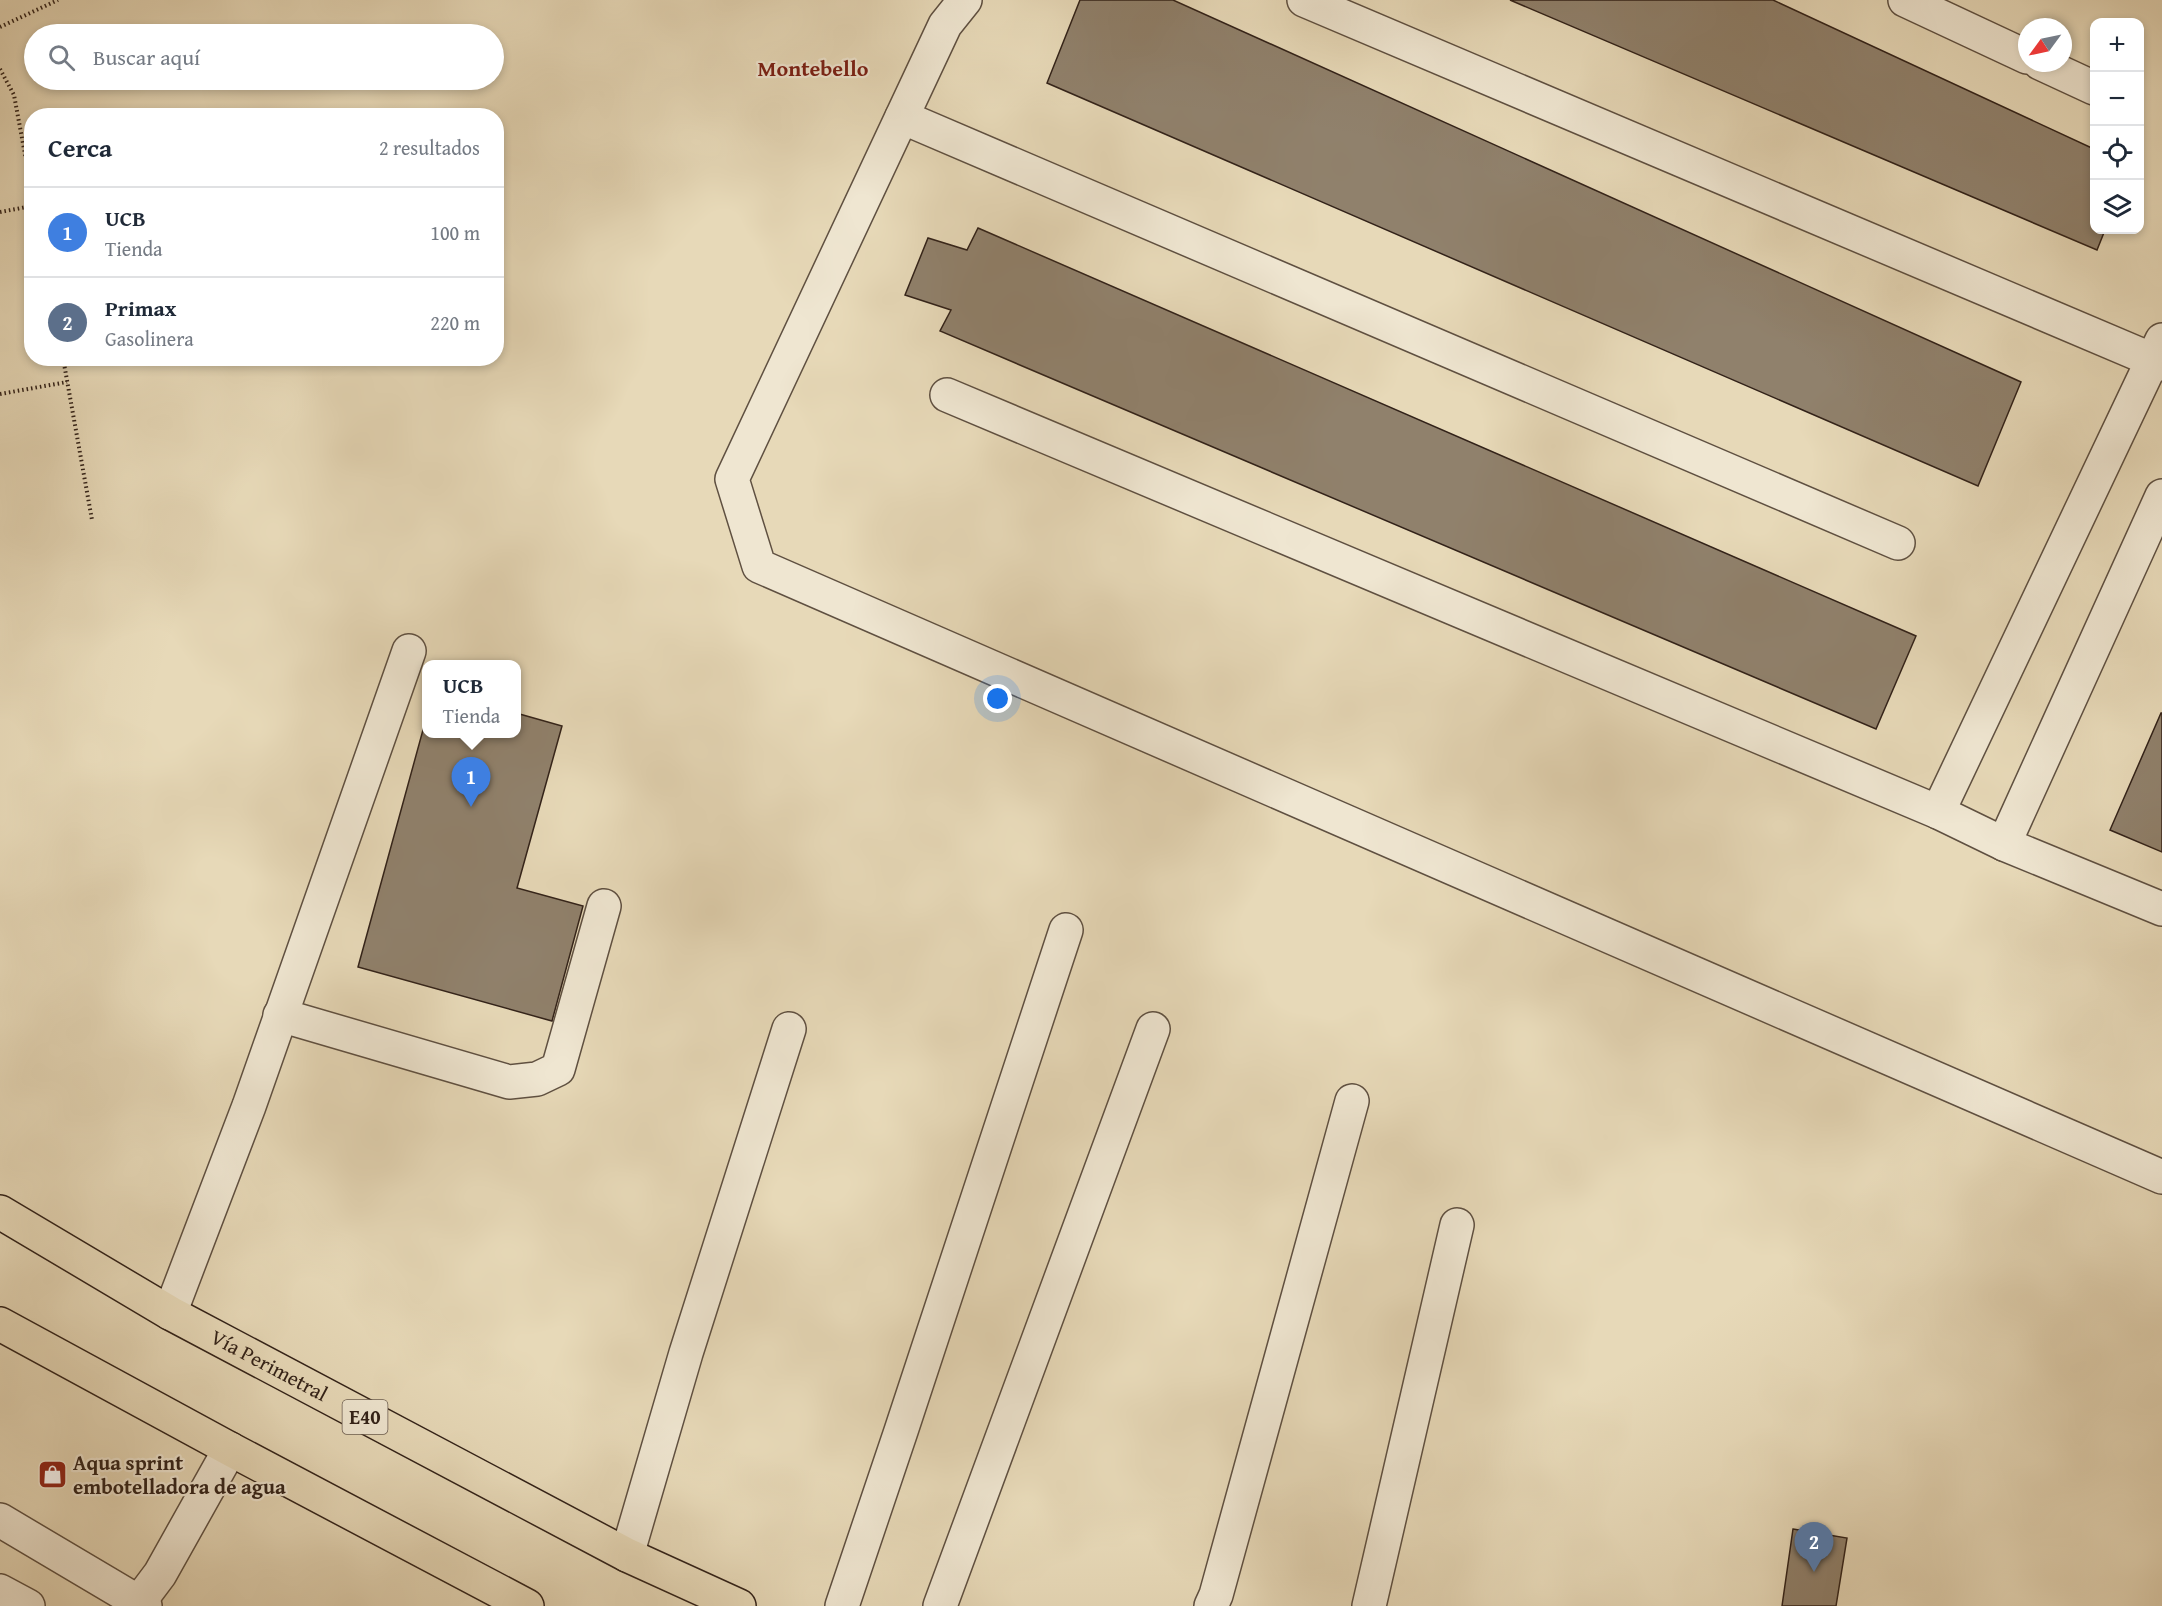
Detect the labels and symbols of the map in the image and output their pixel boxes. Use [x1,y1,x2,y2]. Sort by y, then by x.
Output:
north arrow [2018,18,2072,72]
district label: Montebello [758,52,869,84]
your location [983,684,1012,713]
pin: 1 [452,758,490,807]
street label: Vía Perimetral [205,1321,334,1409]
road number: E40 [342,1400,388,1434]
place label: Aqua sprint embotelladora de agua [73,1447,286,1502]
shop icon: Aqua sprint embotelladora de agua [36,1459,68,1491]
pin: 2 [1794,1522,1834,1572]

